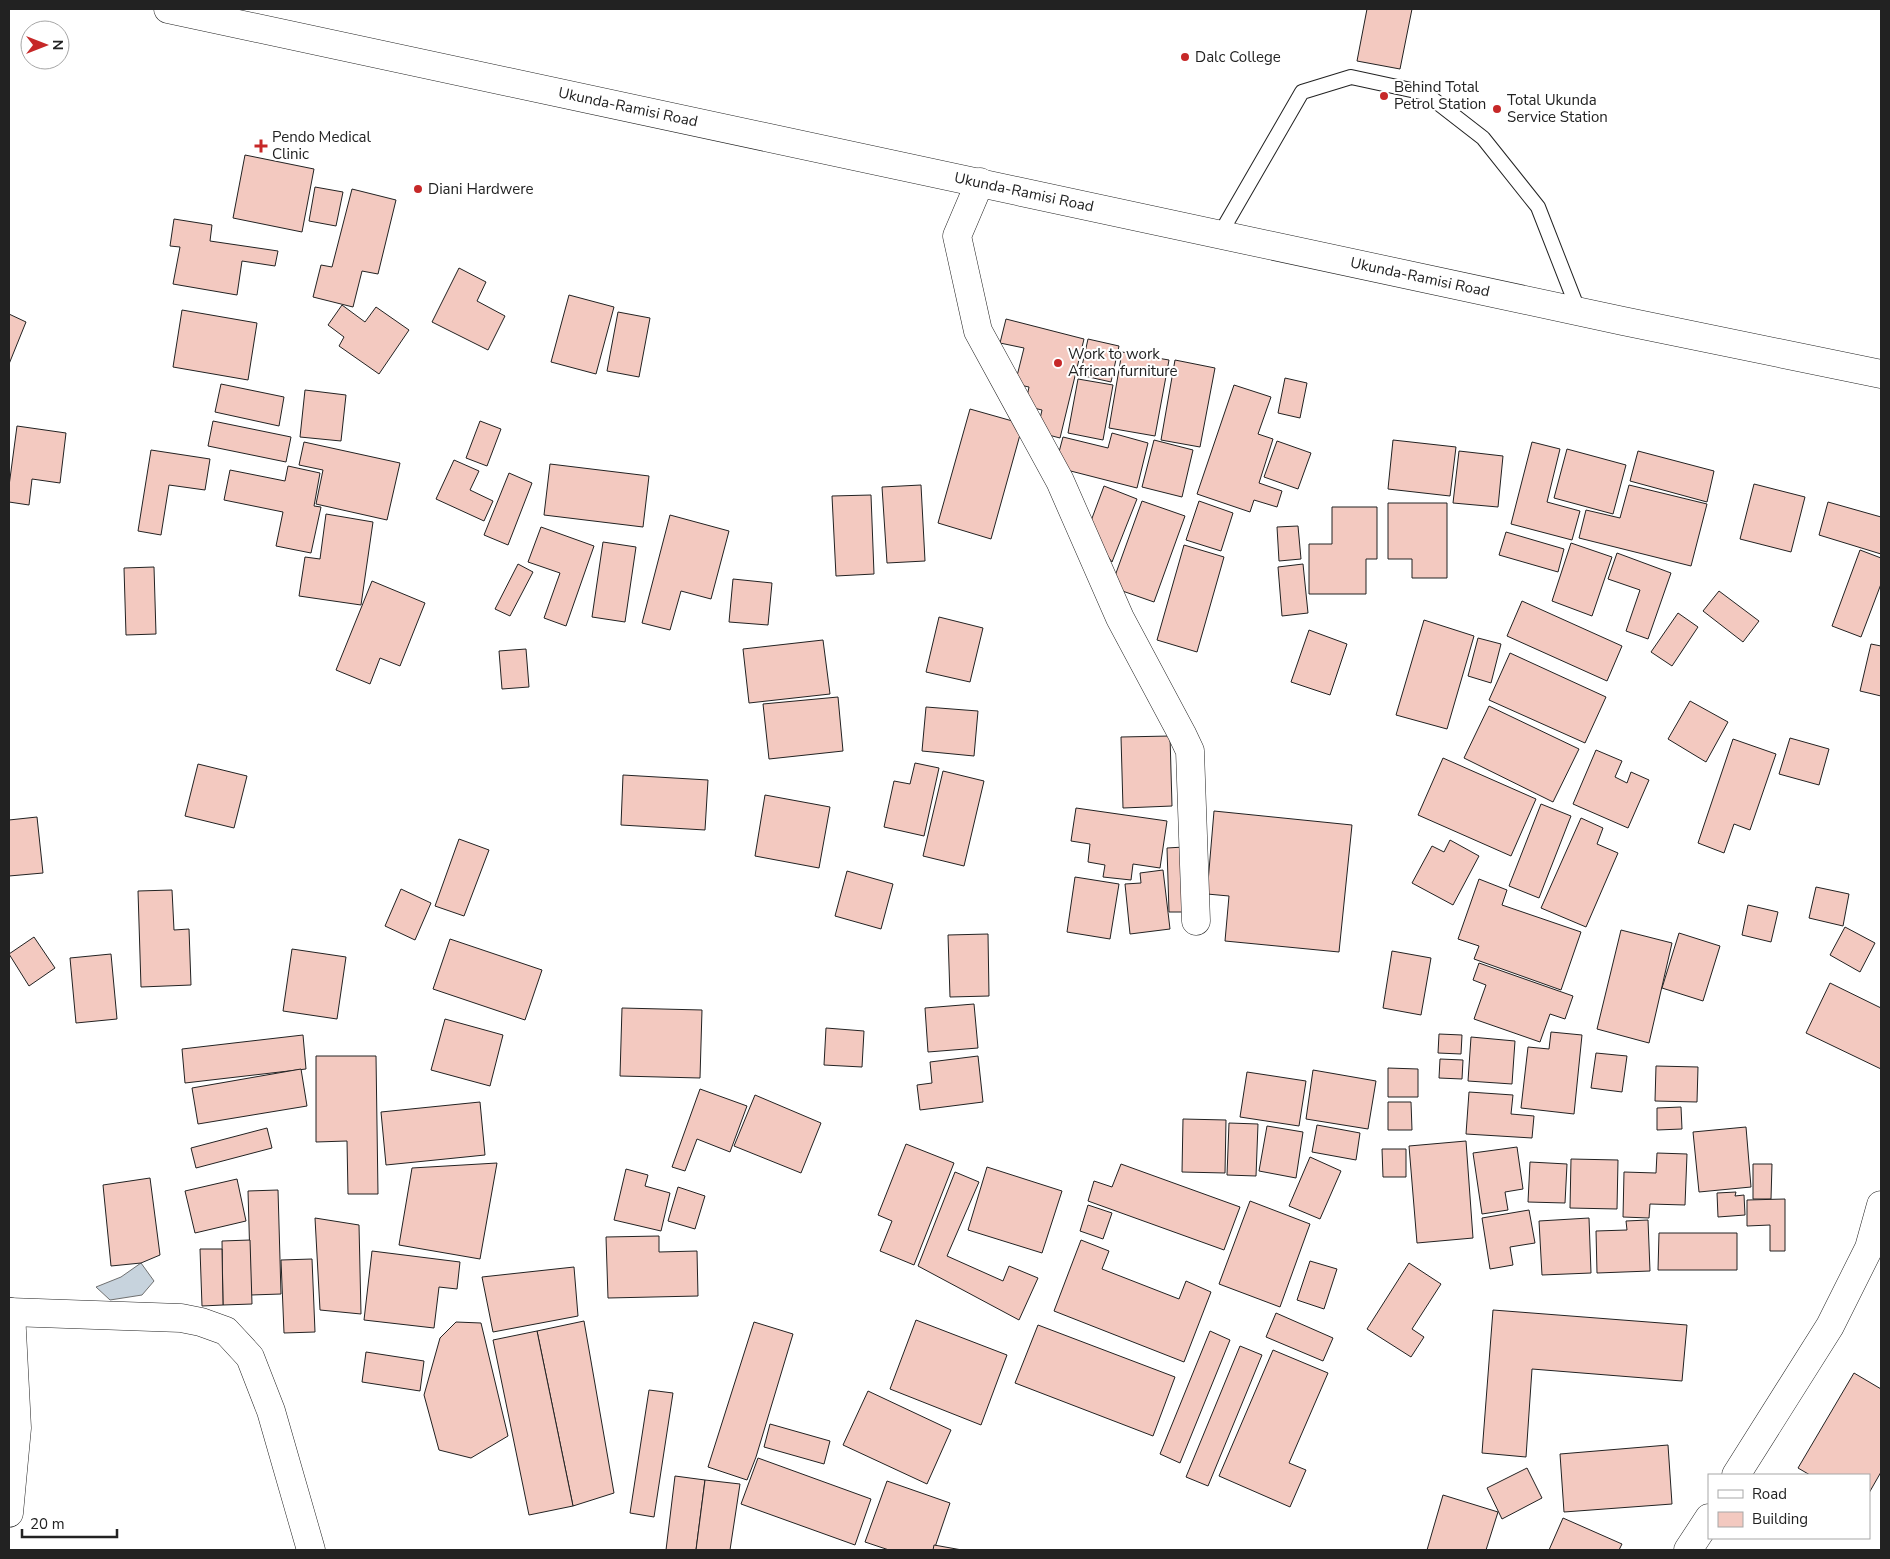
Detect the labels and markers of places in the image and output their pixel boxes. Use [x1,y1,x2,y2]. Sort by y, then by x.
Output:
place label: Dalc College [1195,47,1281,67]
marker: Dalc College [1179,51,1191,63]
place label: Behind Total Petrol Station [1394,77,1486,114]
marker: Behind Total Petrol Station [1378,90,1390,102]
place label: Total Ukunda Service Station [1507,90,1608,127]
marker: Total Ukunda Service Station [1491,103,1503,115]
place label: Pendo Medical Clinic [272,127,371,164]
marker: Pendo Medical Clinic [254,139,268,153]
place label: Diani Hardwere [428,179,534,199]
marker: Diani Hardwere [412,183,424,195]
place label: Work to work African furniture [1068,344,1178,381]
marker: Work to work African furniture [1052,357,1064,369]

